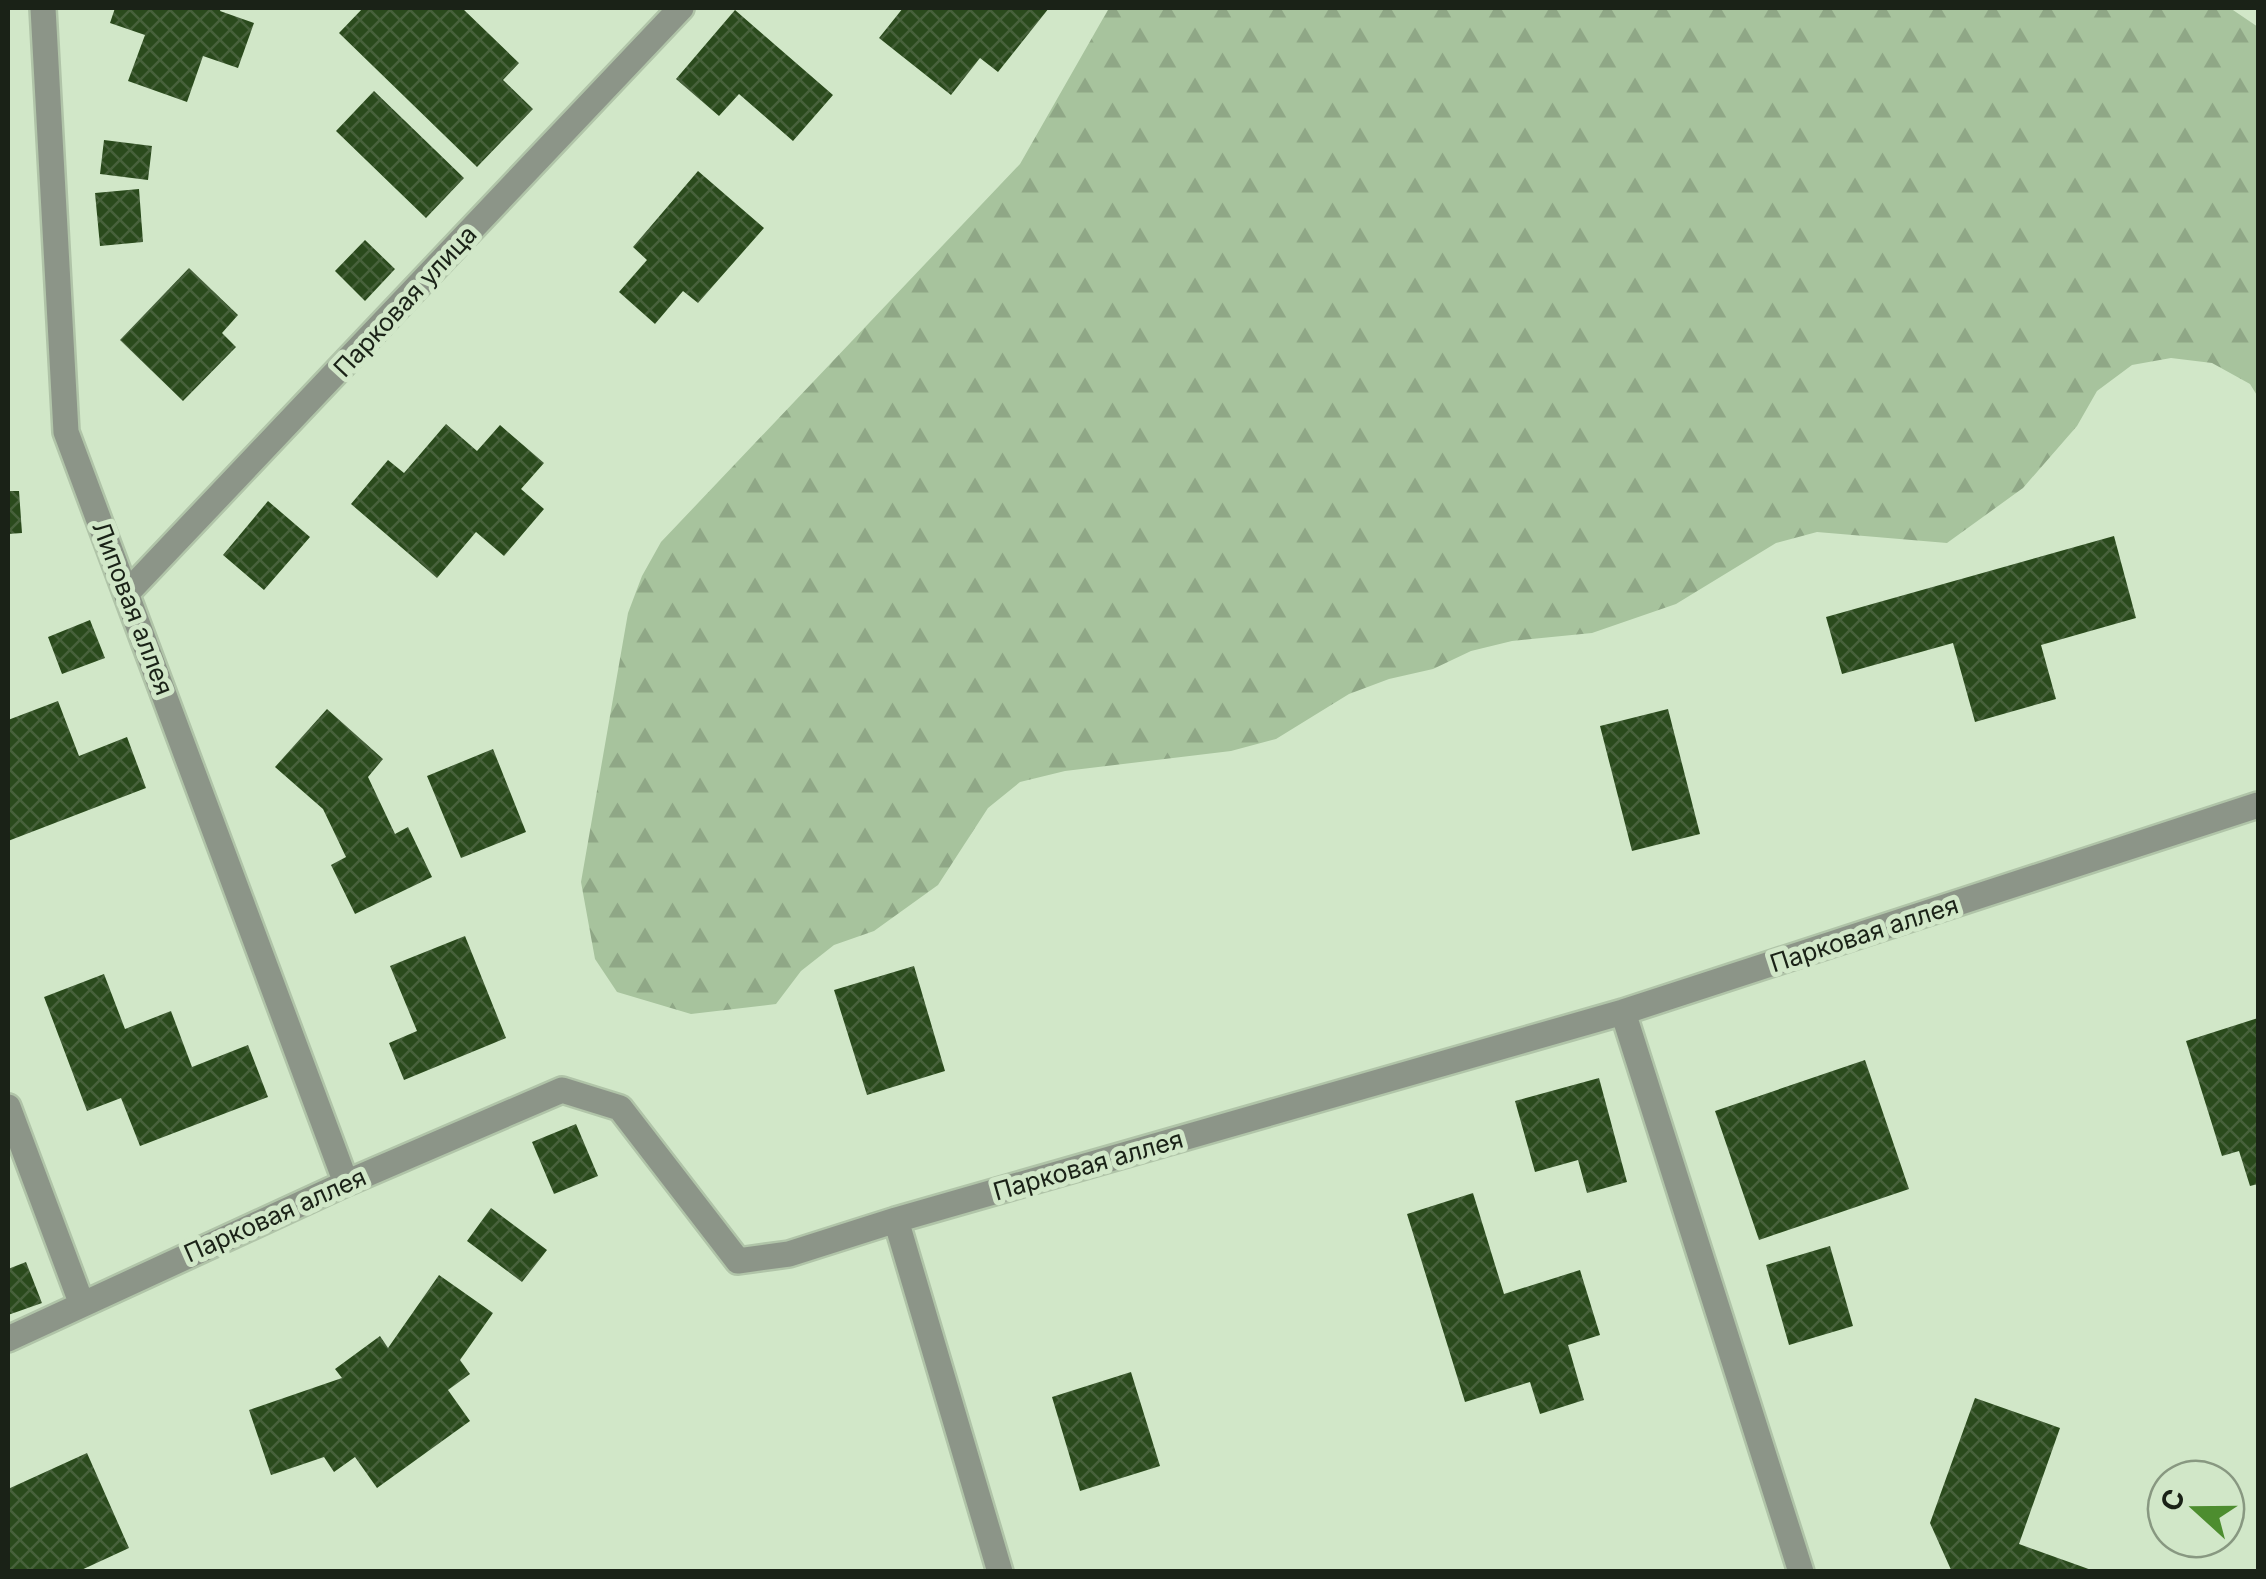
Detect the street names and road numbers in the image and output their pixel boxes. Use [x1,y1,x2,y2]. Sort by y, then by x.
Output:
street label: Парковая улица [327,219,483,383]
street label: Липовая аллея [86,517,180,699]
street label: Парковая аллея [1766,889,1962,979]
street label: Парковая аллея [990,1124,1186,1206]
street label: Парковая аллея [179,1161,371,1269]

